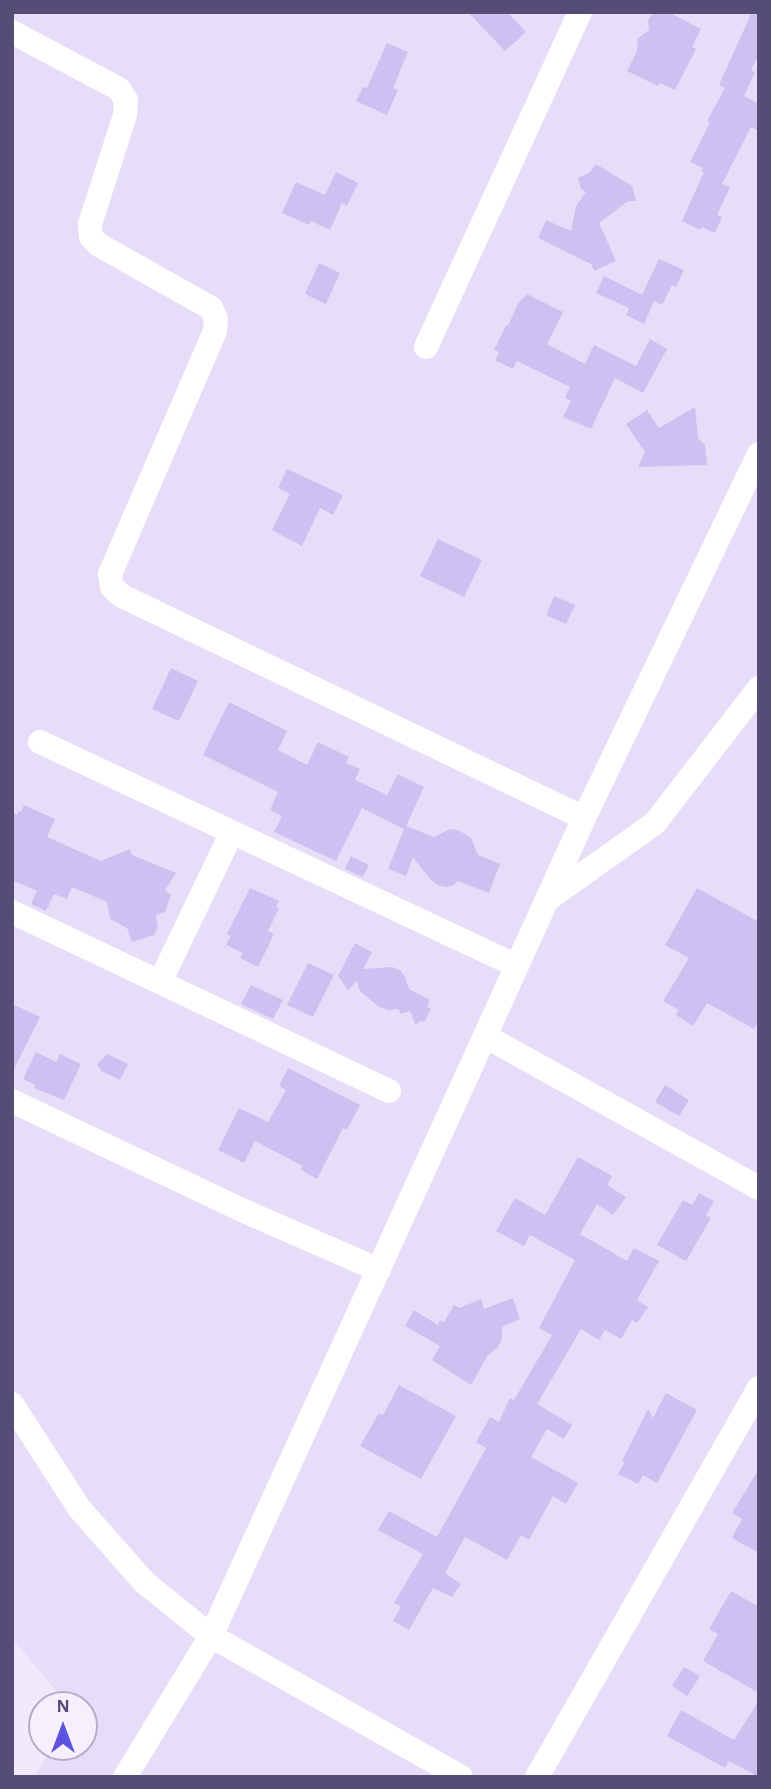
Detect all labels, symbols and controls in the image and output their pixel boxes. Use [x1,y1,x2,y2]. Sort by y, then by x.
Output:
north arrow [28,1691,98,1761]
text: N [56,1697,70,1716]

